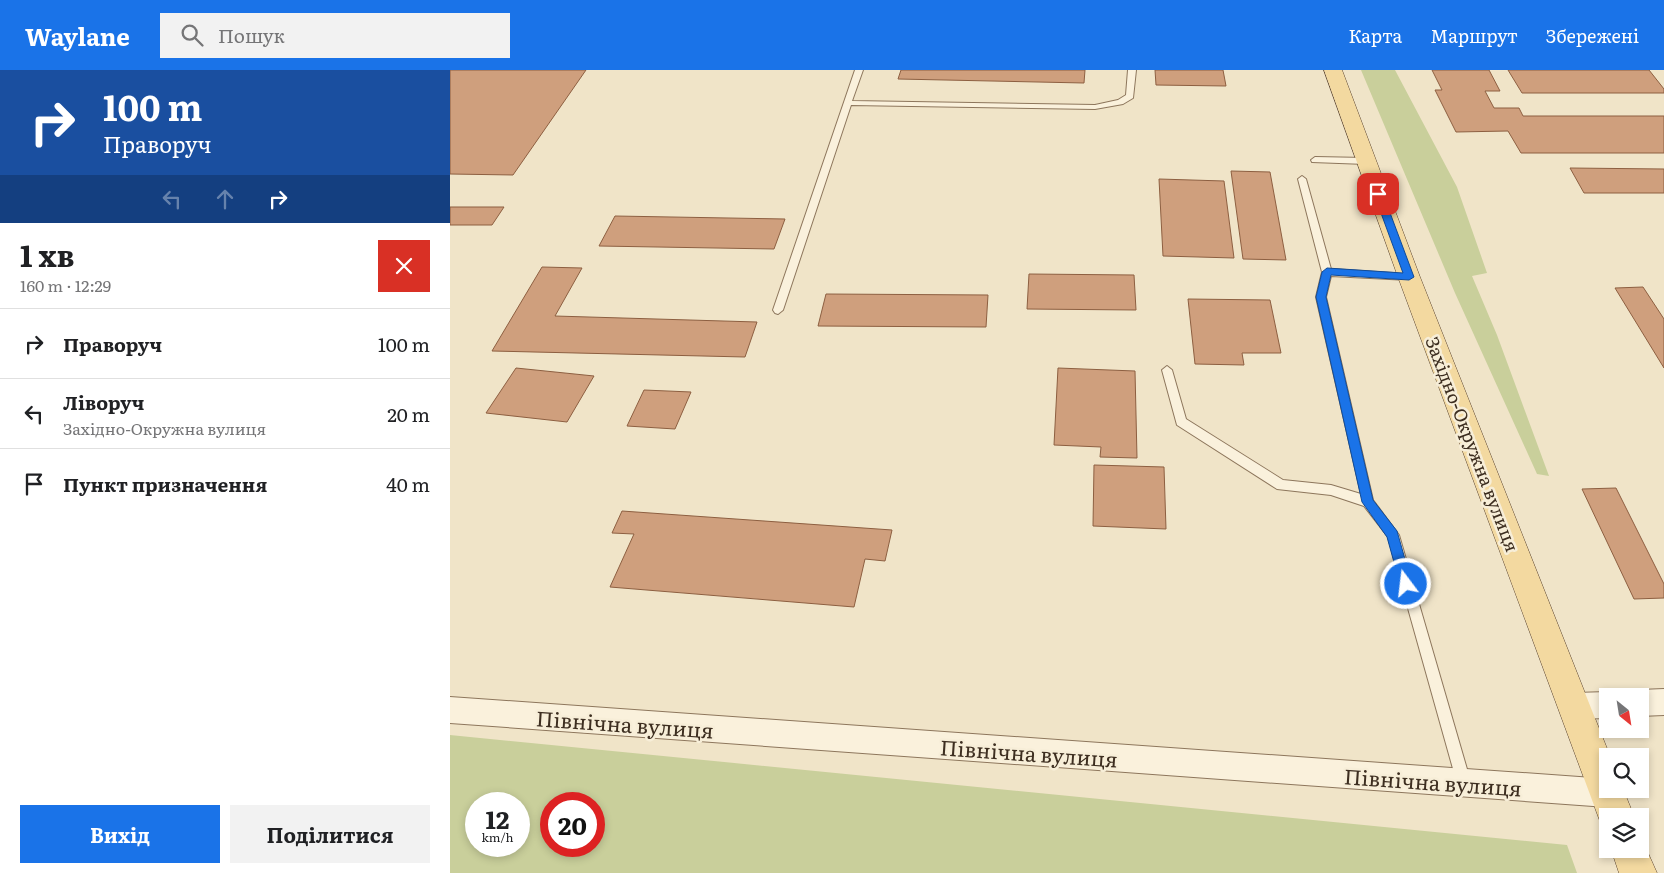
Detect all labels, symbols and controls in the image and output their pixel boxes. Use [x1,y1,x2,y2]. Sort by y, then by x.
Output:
search box [160,13,510,58]
text: Waylane [25,18,130,53]
icon: search [178,21,206,49]
text: Пошук [218,21,285,49]
text: Карта [1348,22,1402,49]
text: Маршрут [1430,22,1518,49]
text: Збережені [1546,22,1639,49]
text: 100 m [103,80,203,132]
icon: right [20,90,85,155]
text: Праворуч [103,127,212,160]
pin [1357,173,1399,215]
icon: arrive [1364,180,1392,208]
icon: left [158,185,186,213]
icon: ahead [211,185,239,213]
icon: right [264,185,292,213]
text: 1 хв [20,232,74,276]
button: close [378,240,430,292]
text: 160 m · 12:29 [20,273,111,297]
icon: right [20,330,48,358]
text: Праворуч [63,330,162,358]
text: 100 m [378,330,430,358]
street label: Західно-Окружна вулиця [1419,333,1527,555]
text: Ліворуч [63,388,144,416]
icon: left [20,400,48,428]
text: 20 m [387,400,430,428]
text: Західно-Окружна вулиця [63,416,266,440]
icon: arrive [20,470,48,498]
text: Пункт призначення [63,470,267,498]
text: 40 m [386,470,430,498]
position arrow [1379,557,1431,609]
north arrow [1599,688,1649,738]
map controls [1599,688,1649,858]
street label: Північна вулиця [535,701,715,745]
street label: Північна вулиця [939,730,1119,774]
button: search [1599,748,1649,798]
street label: Північна вулиця [1343,759,1523,803]
speed limit sign: 20 [540,792,605,857]
text: 12 [486,800,509,837]
button: Вихід [20,805,220,863]
button: Поділитися [230,805,430,863]
button: layers [1599,808,1649,858]
text: km/h [482,828,513,846]

